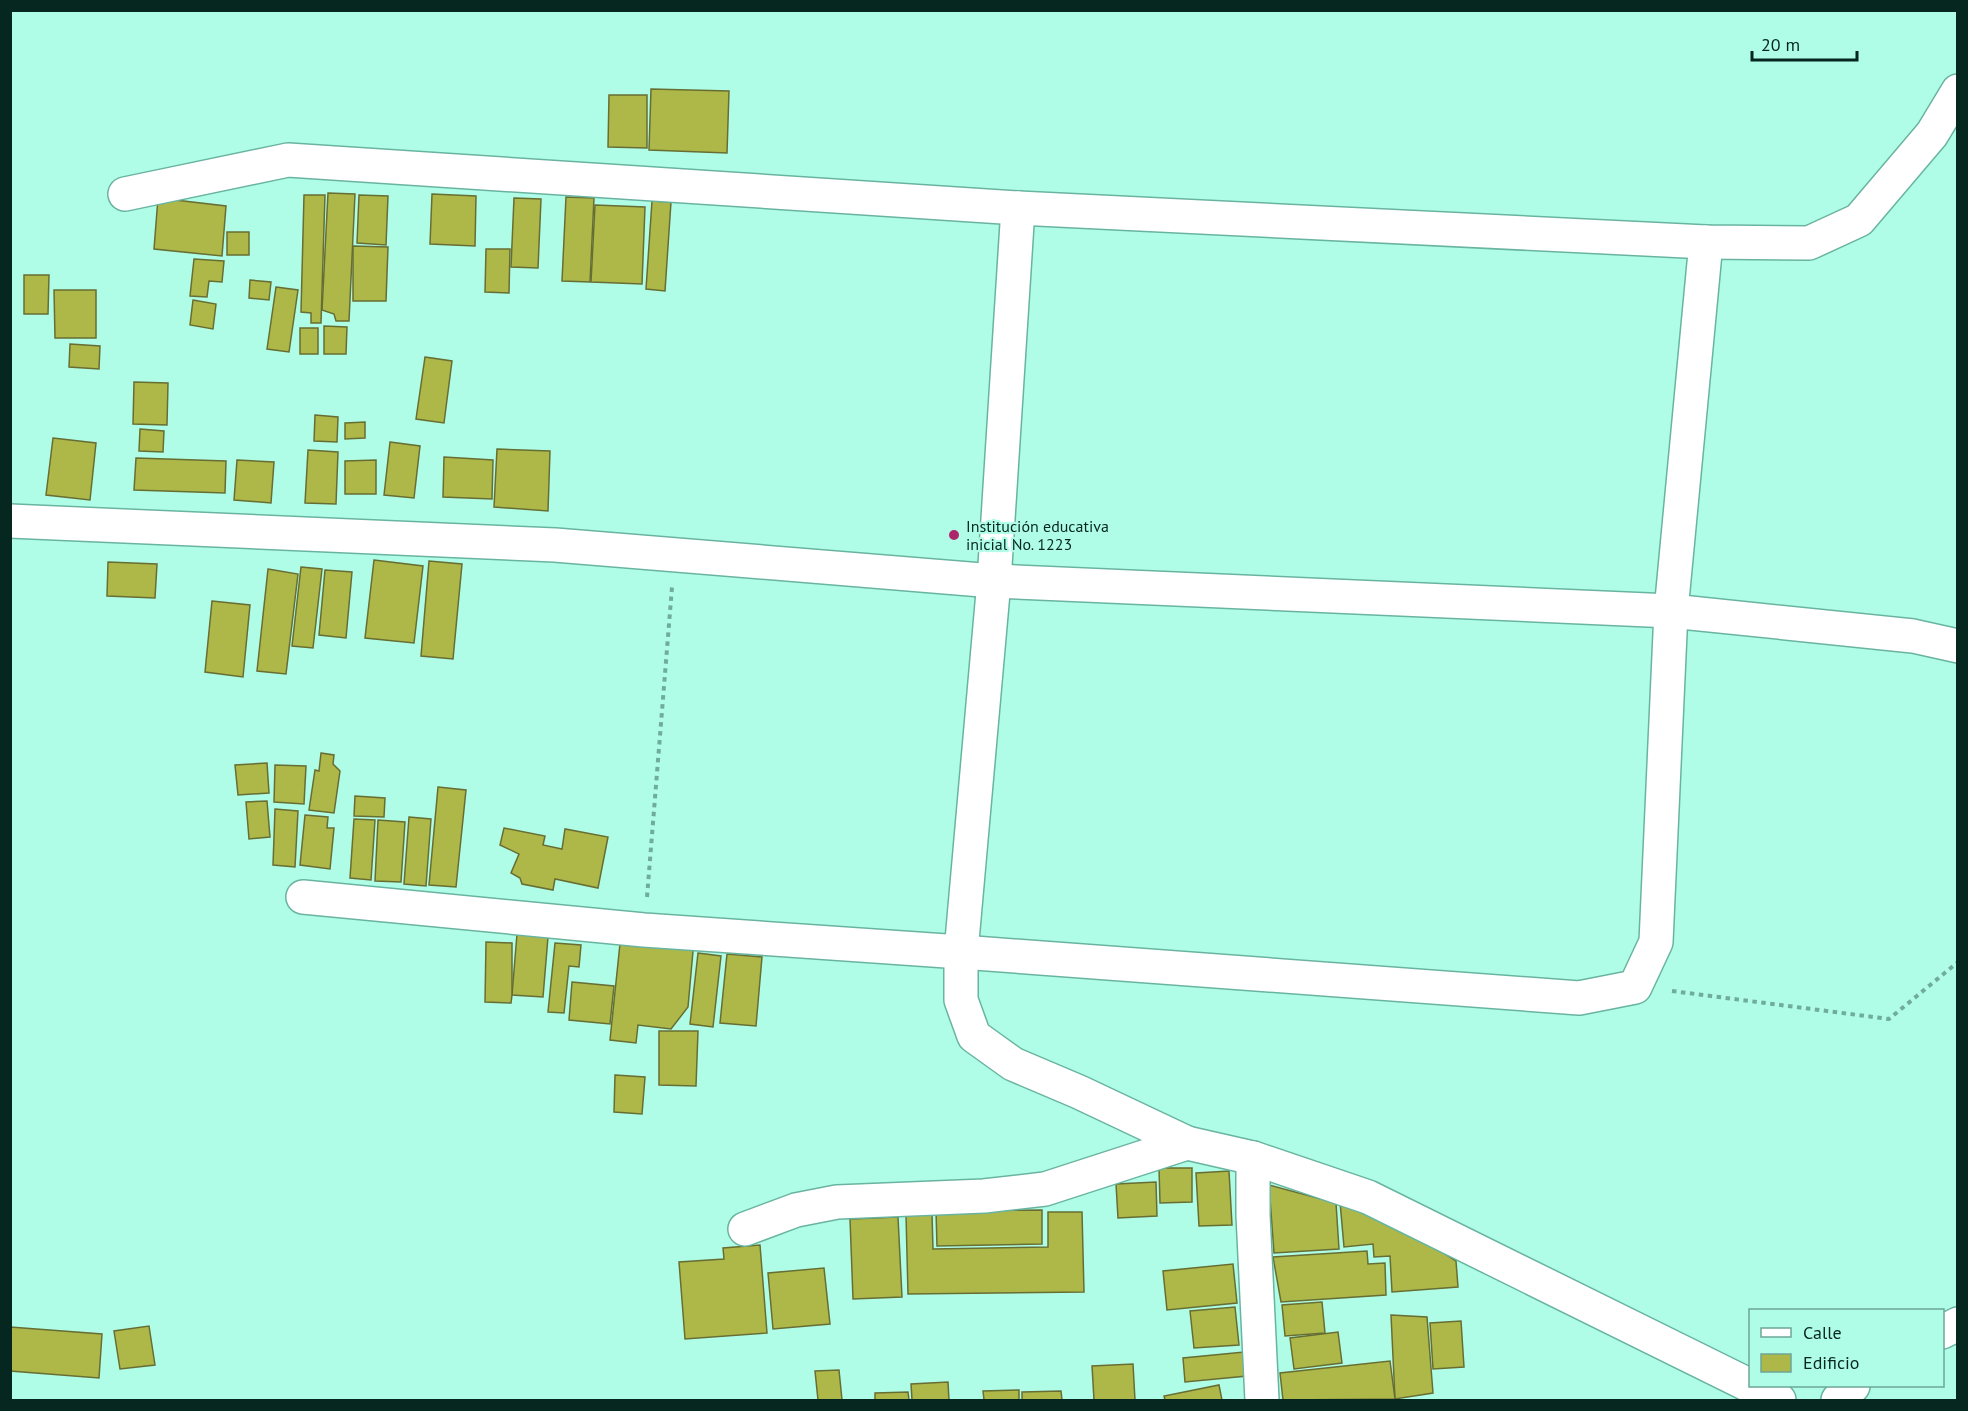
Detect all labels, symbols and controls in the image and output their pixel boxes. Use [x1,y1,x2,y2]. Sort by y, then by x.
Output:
scale bar [1752,24,1857,62]
text: 20 m [1761,33,1800,56]
place label: Institución educativa inicial No. 1223 [966,516,1109,554]
marker: Institución educativa inicial No. 1223 [947,528,961,542]
legend [1749,1309,1944,1387]
text: Calle [1803,1321,1842,1344]
text: Edificio [1803,1351,1859,1374]

